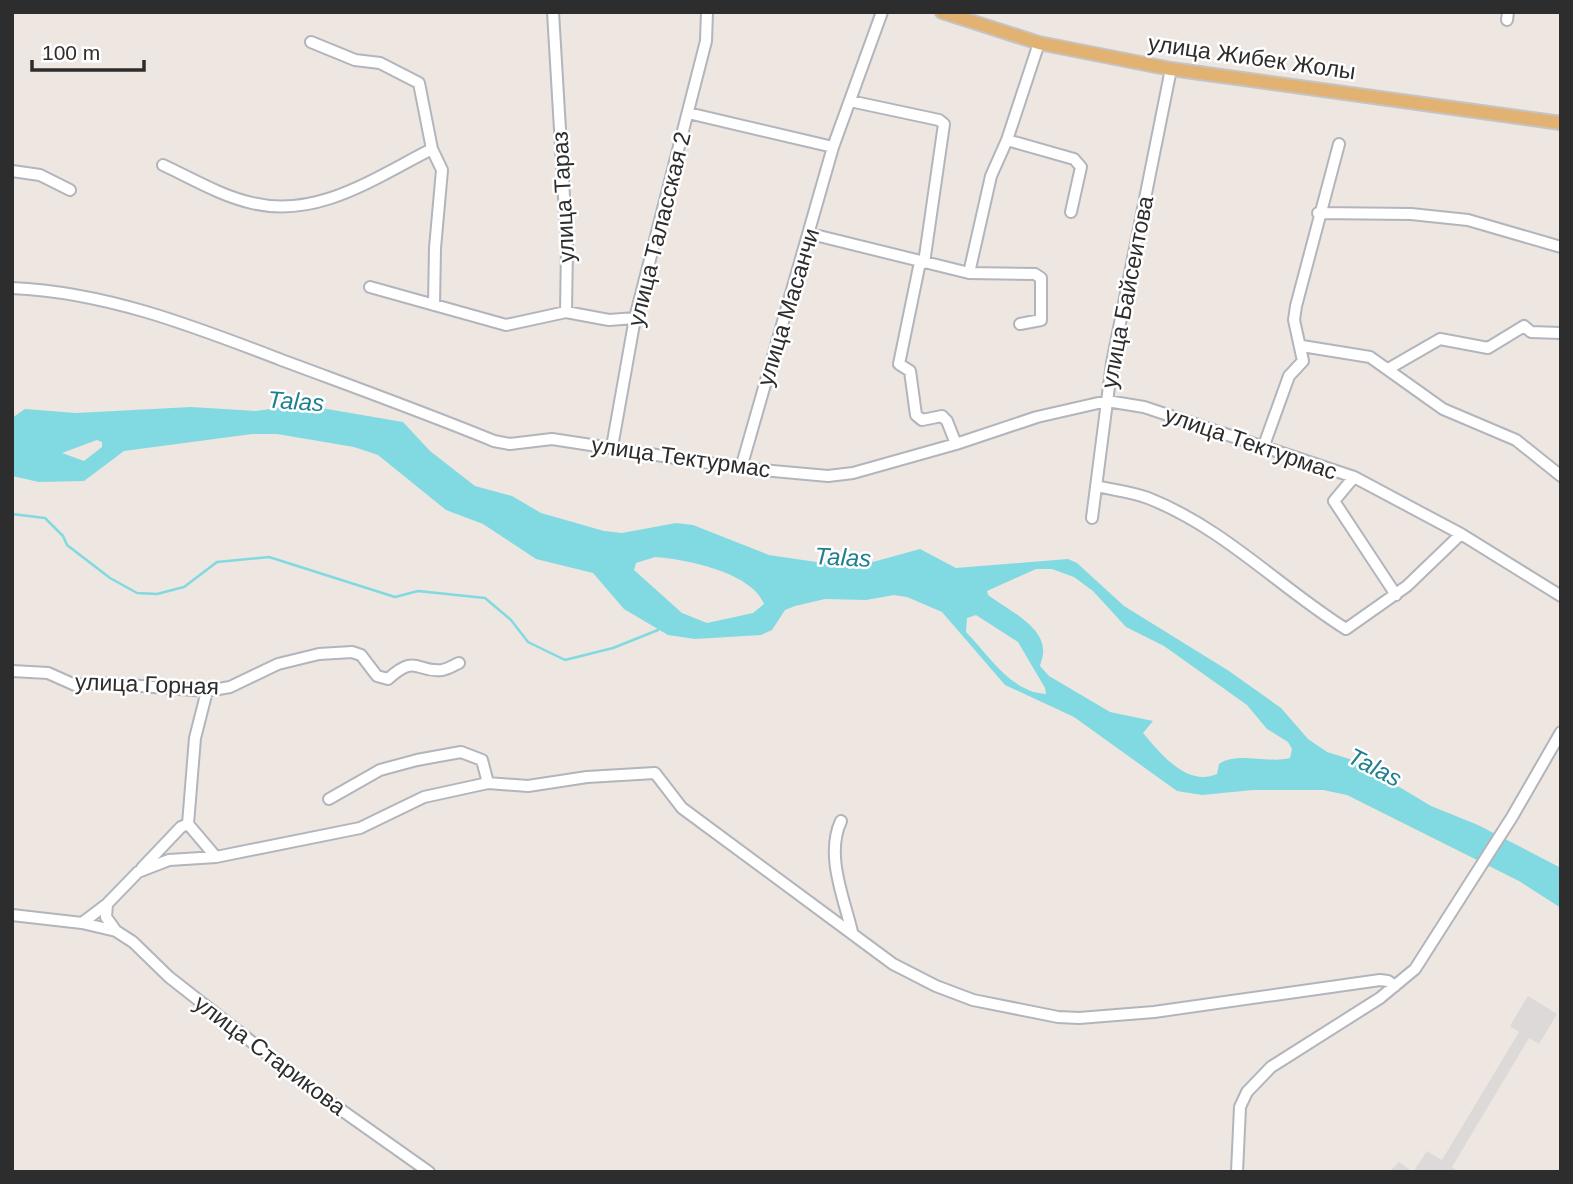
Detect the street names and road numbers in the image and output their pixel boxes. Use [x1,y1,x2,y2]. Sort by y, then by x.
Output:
street label: улица Жибек Жолы [1147,30,1357,84]
street label: улица Таласская 2 [622,129,696,329]
street label: улица Тараз [547,131,579,263]
street label: улица Байсеитова [1096,193,1158,390]
street label: улица Масанчи [752,225,824,389]
street label: улица Тектурмас [1161,401,1341,485]
street label: улица Тектурмас [590,432,772,482]
street label: улица Горная [75,668,219,700]
street label: улица Старикова [189,990,351,1121]

